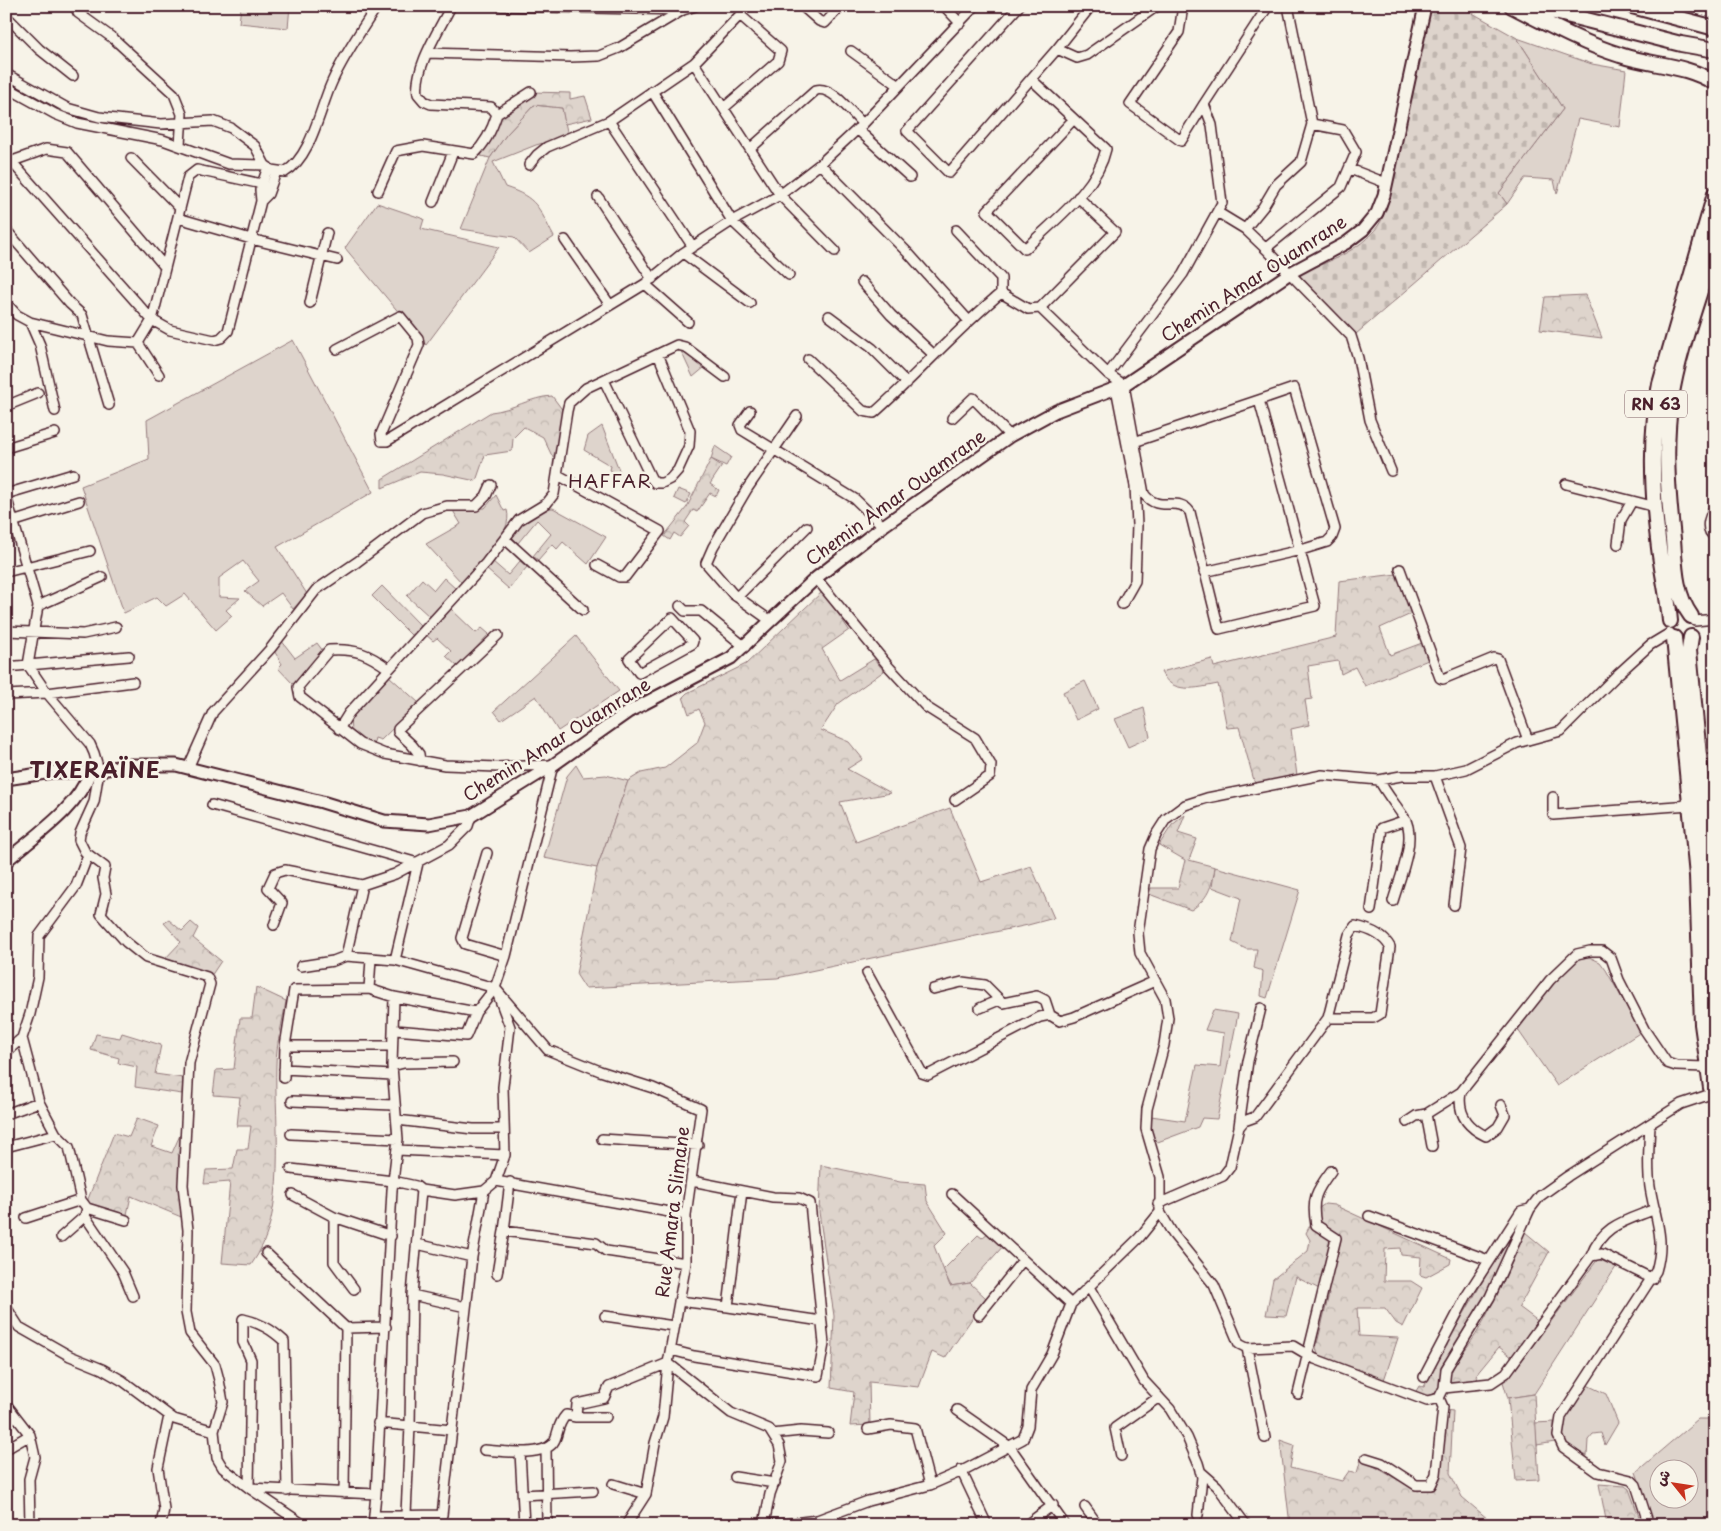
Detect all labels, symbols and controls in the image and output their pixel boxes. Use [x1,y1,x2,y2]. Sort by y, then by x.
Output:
street label: Chemin Amar Ouamrane [1155,207,1351,348]
road number: RN 63 [1625,390,1687,418]
street label: Chemin Amar Ouamrane [800,422,991,571]
district label: HAFFAR [568,466,652,494]
street label: Chemin Amar Ouamrane [457,670,655,808]
district label: TIXERAÏNE [29,752,161,785]
street label: Rue Amara Slimane [648,1125,695,1299]
north arrow [1648,1458,1698,1508]
text: ش [1649,1465,1675,1489]

